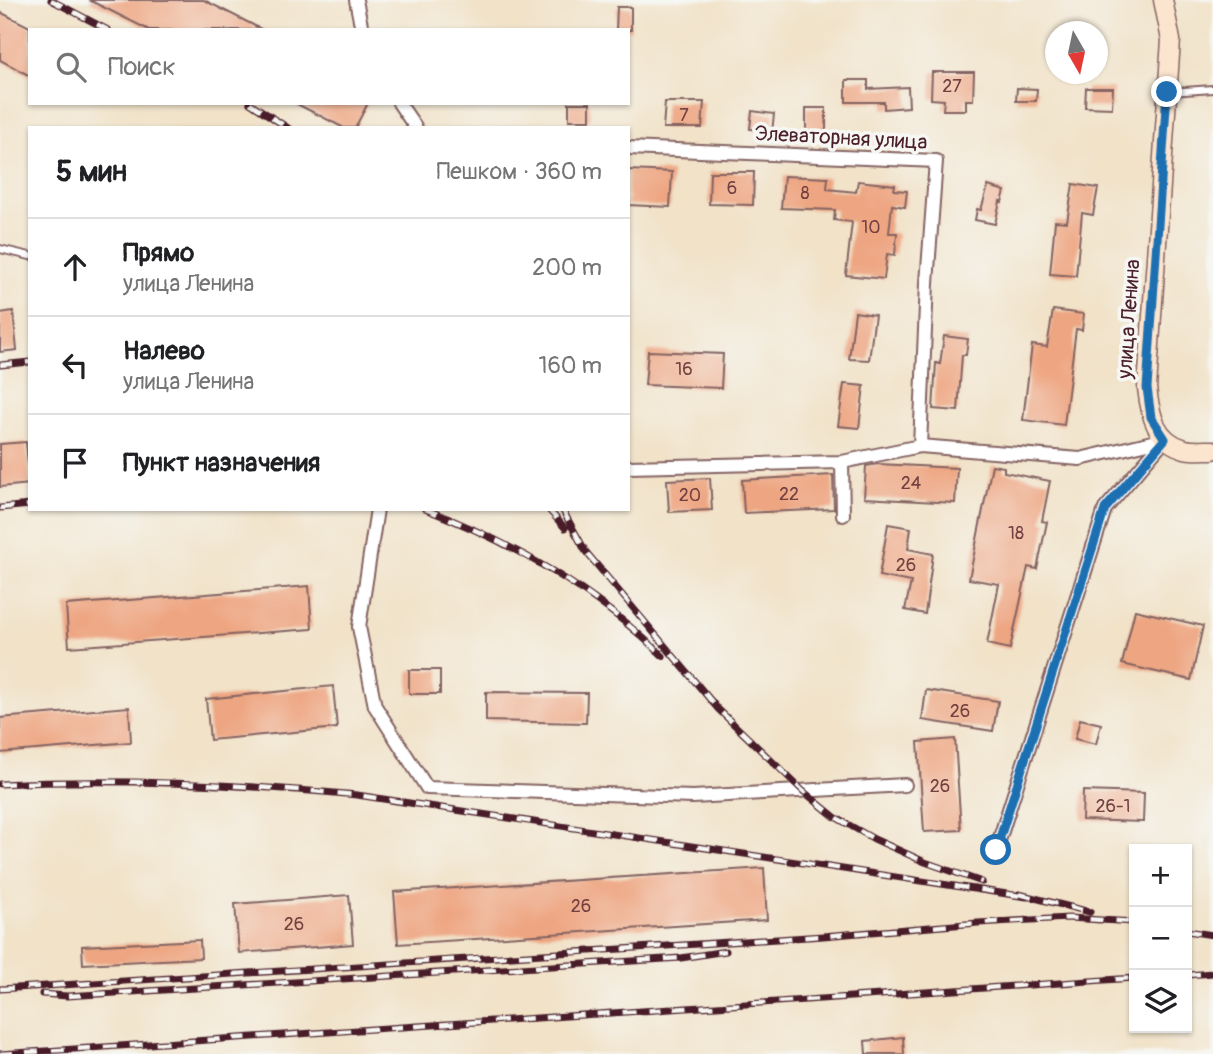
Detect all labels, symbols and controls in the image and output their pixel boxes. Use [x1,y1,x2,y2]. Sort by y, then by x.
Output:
north arrow [1045,21,1108,84]
search box [28,28,630,105]
icon: search [52,48,90,86]
text: Поиск [108,51,176,83]
house number: 27 [942,75,962,98]
route end [1151,76,1182,107]
house number: 7 [679,104,689,127]
street label: Элеваторная улица [754,120,928,156]
text: 5 мин [56,153,127,190]
text: Пешком · 360 m [436,157,602,186]
house number: 6 [727,177,737,200]
house number: 8 [800,182,810,205]
house number: 10 [861,216,881,239]
text: Прямо [123,237,194,269]
icon: ahead [56,248,94,286]
text: 200 m [532,253,602,282]
street label: улица Ленина [1111,258,1147,381]
text: улица Ленина [123,269,254,298]
text: Налево [123,335,205,367]
icon: left [56,346,94,384]
text: 160 m [538,351,602,380]
house number: 16 [675,358,693,381]
text: улица Ленина [123,367,254,396]
icon: arrive [56,444,94,482]
text: Пункт назначения [123,447,320,479]
house number: 24 [901,472,922,495]
house number: 22 [779,483,799,506]
house number: 20 [679,484,701,507]
house number: 18 [1008,522,1024,545]
house number: 26 [896,554,916,577]
house number: 26 [950,700,970,723]
house number: 26 [930,775,950,798]
house number: 26-1 [1095,795,1131,818]
route start [980,834,1011,865]
map controls [1129,844,1192,1033]
button: + [1129,844,1192,907]
house number: 26 [571,895,591,918]
button: − [1129,907,1192,970]
house number: 26 [284,913,304,936]
button: layers [1129,970,1192,1033]

